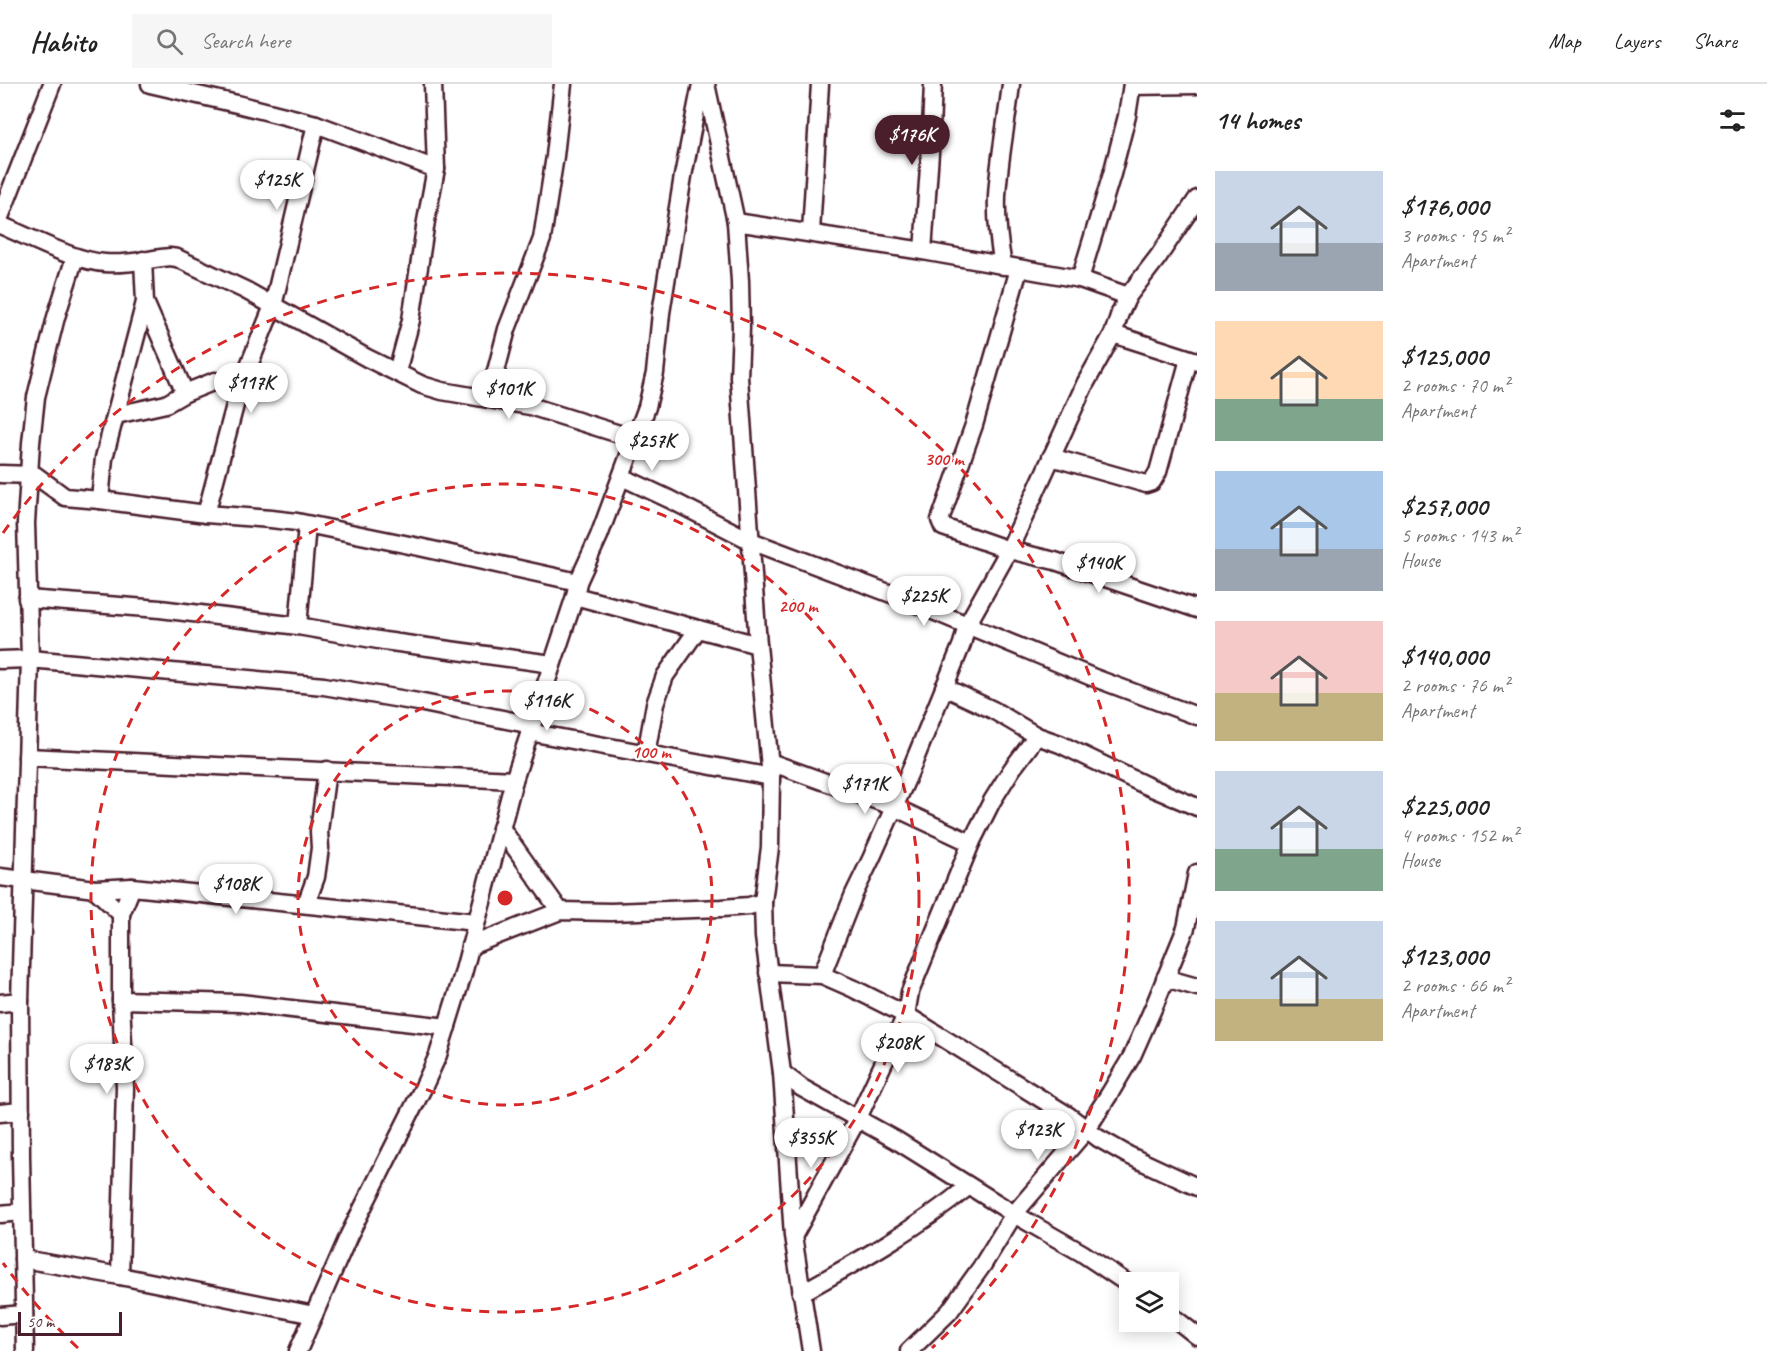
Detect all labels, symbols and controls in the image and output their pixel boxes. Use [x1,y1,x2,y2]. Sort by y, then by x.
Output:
search box [132,14,552,68]
text: Habito [30,24,96,59]
icon: search [153,25,186,58]
text: Search here [201,27,291,55]
text: Map [1548,28,1581,54]
text: Layers [1614,28,1660,54]
text: Share [1693,28,1737,54]
text: 14 homes [1215,104,1300,137]
icon: filters [1716,104,1749,137]
pin: $176K [870,115,954,166]
text: $176K [889,122,935,147]
pin: $125K [235,160,319,211]
text: $125K [254,167,300,192]
text: $176,000 [1401,190,1489,223]
icon: home [1263,195,1335,267]
text: 3 rooms · 95 m² [1401,223,1509,248]
text: Apartment [1401,248,1474,273]
text: $125,000 [1401,340,1488,373]
icon: home [1263,345,1335,417]
pin: $117K [209,363,293,414]
pin: $101K [467,369,551,420]
text: $117K [228,370,274,395]
text: 2 rooms · 70 m² [1401,373,1509,398]
text: $101K [486,376,532,401]
text: Apartment [1401,398,1474,423]
pin: $257K [610,421,694,472]
text: $257K [629,428,675,453]
text: 300 m [925,448,965,470]
text: $257,000 [1401,490,1488,523]
icon: home [1263,495,1335,567]
text: 5 rooms · 143 m² [1401,523,1518,548]
pin: $140K [1057,543,1141,594]
text: House [1401,548,1440,573]
text: $140K [1076,550,1122,575]
pin: $225K [882,576,966,627]
text: $225K [901,583,947,608]
text: 200 m [779,595,819,617]
text: $140,000 [1401,640,1488,673]
icon: home [1263,645,1335,717]
text: 2 rooms · 76 m² [1401,673,1509,698]
pin: $116K [505,681,589,732]
text: $116K [524,688,570,713]
text: Apartment [1401,698,1474,723]
text: 100 m [632,741,672,763]
pin: $171K [823,764,907,815]
text: $171K [842,771,888,796]
text: $225,000 [1401,790,1488,823]
icon: home [1263,795,1335,867]
text: 4 rooms · 152 m² [1401,823,1518,848]
text: House [1401,848,1440,873]
pin: $108K [194,864,278,915]
text: $108K [213,871,259,896]
centre of rings [495,888,515,908]
text: $123,000 [1401,940,1488,973]
icon: home [1263,945,1335,1017]
text: 2 rooms · 66 m² [1401,973,1509,998]
text: Apartment [1401,998,1474,1023]
pin: $208K [856,1023,940,1074]
text: $208K [875,1030,921,1055]
pin: $183K [65,1044,149,1095]
text: $183K [84,1051,130,1076]
pin: $123K [996,1110,1080,1161]
text: $123K [1015,1117,1061,1142]
pin: $355K [769,1118,853,1169]
text: $355K [788,1125,834,1150]
map controls [1119,1272,1179,1332]
button: layers [1119,1272,1179,1332]
scale bar [18,1309,122,1336]
text: 50 m [27,1312,54,1332]

